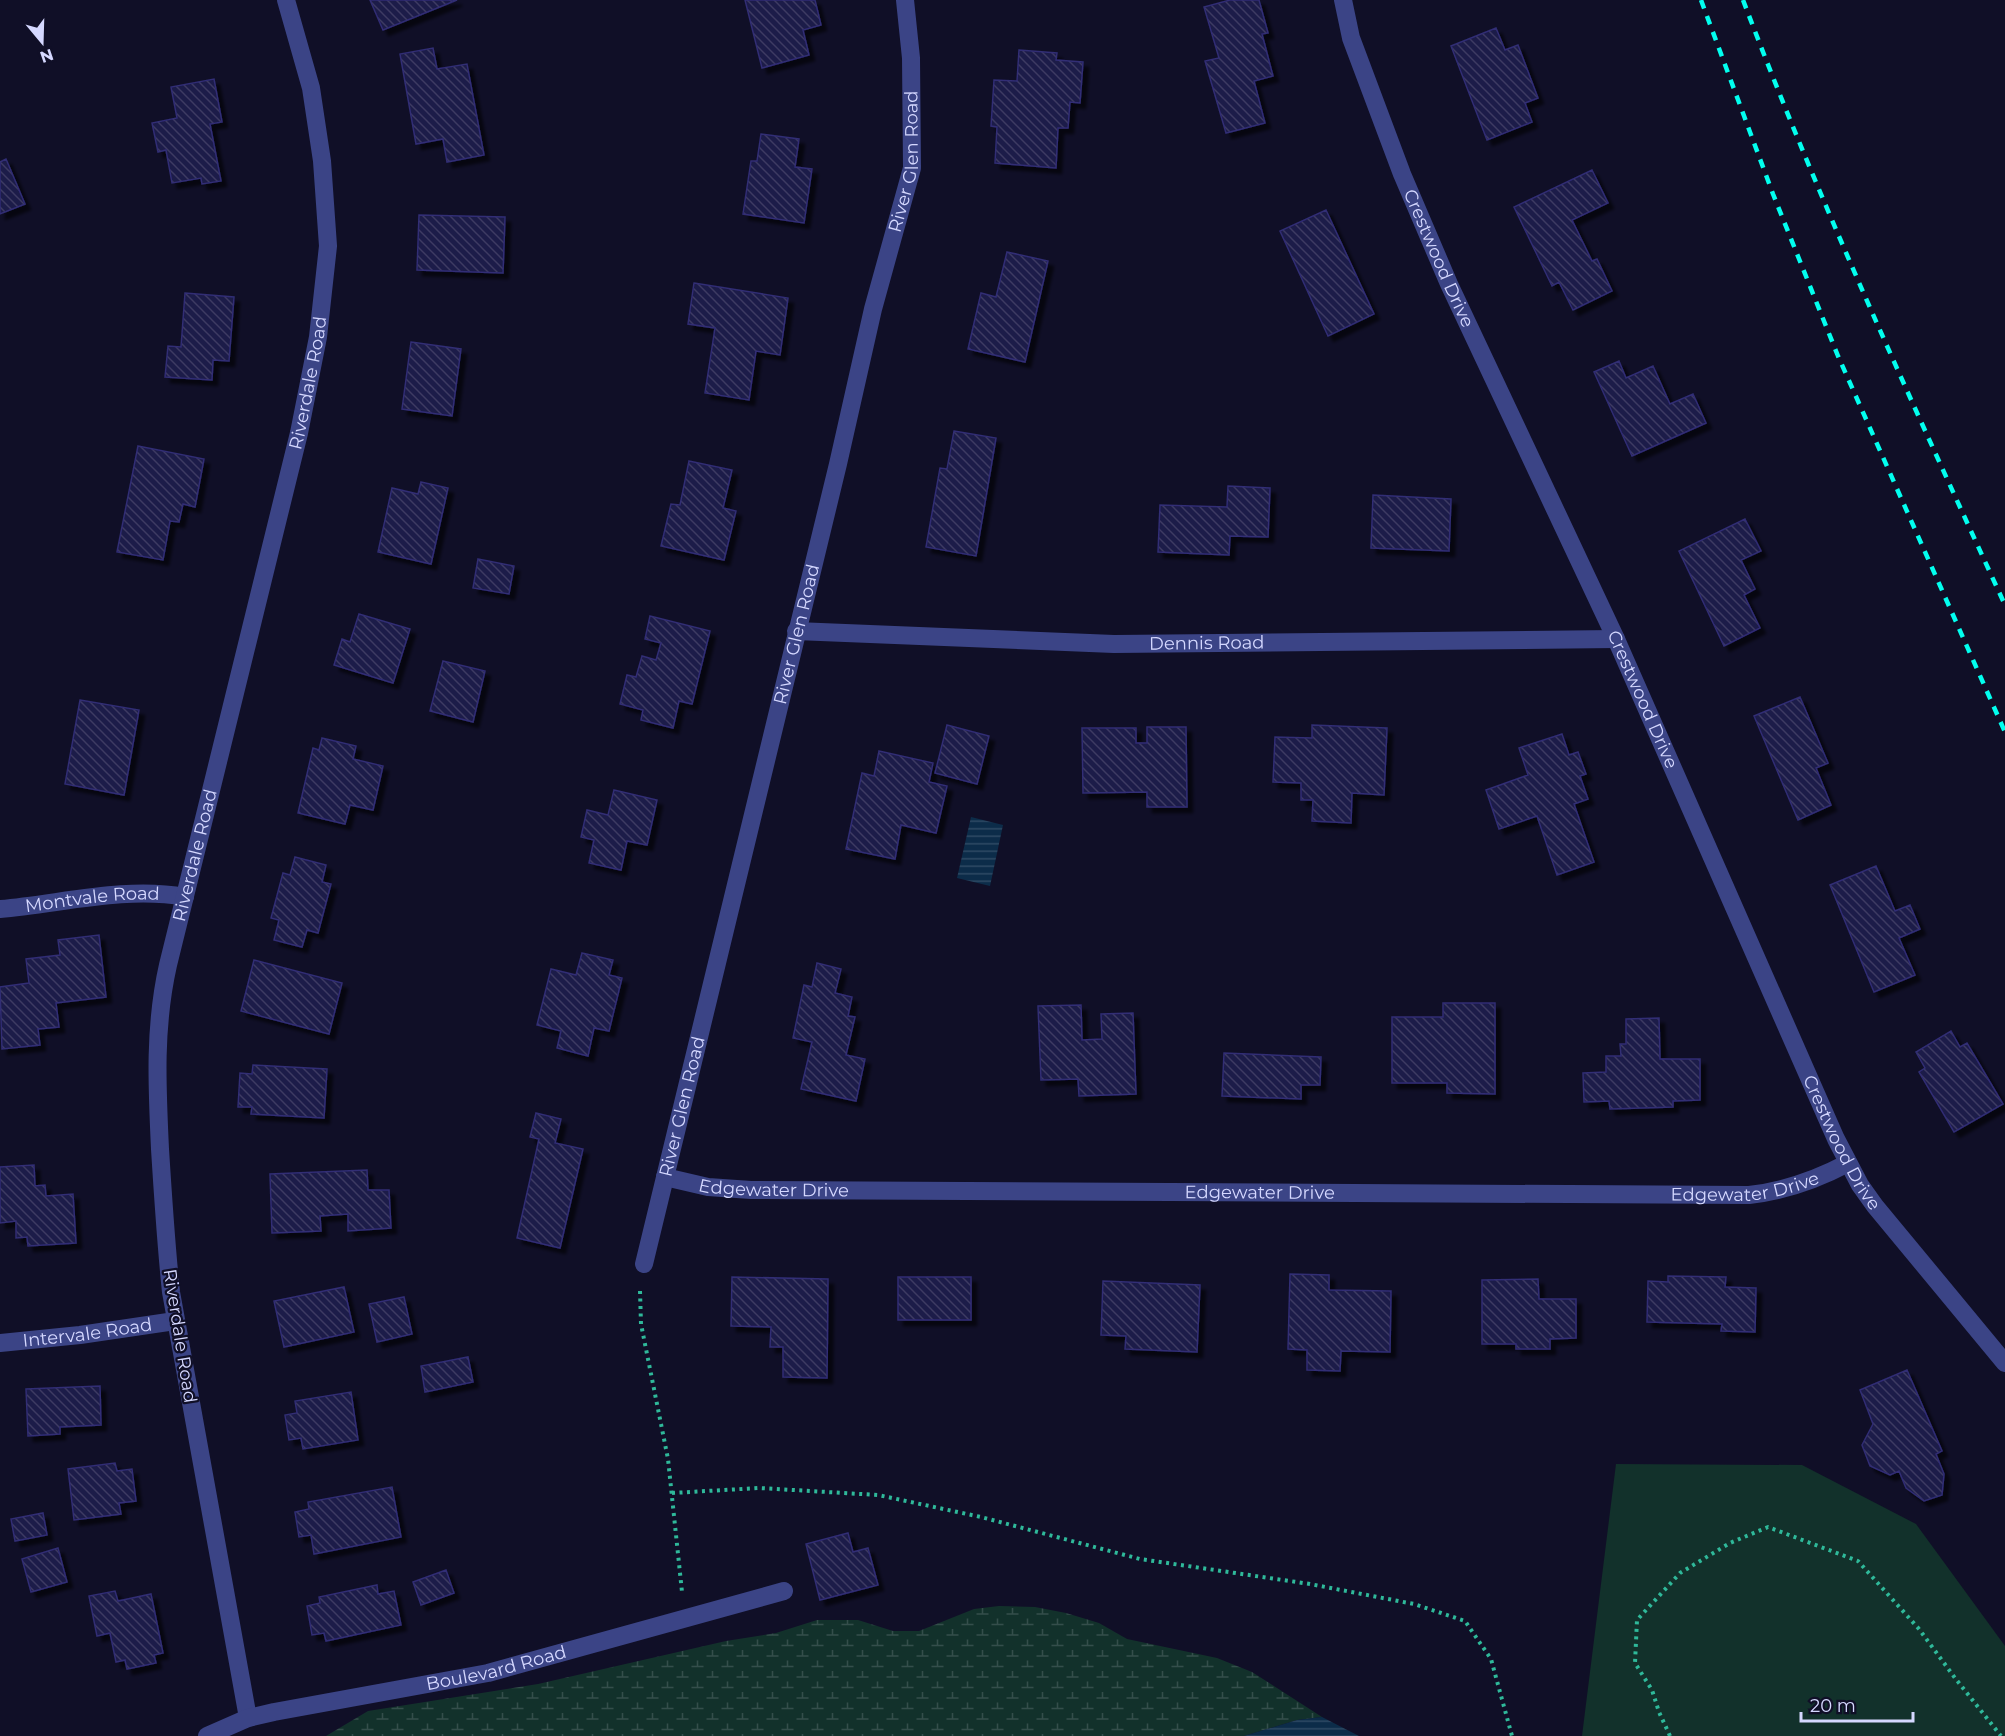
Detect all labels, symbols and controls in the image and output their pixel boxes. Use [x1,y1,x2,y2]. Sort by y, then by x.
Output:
north arrow [12,12,72,72]
text: N [38,45,56,67]
street label: River Glen Road [884,90,923,235]
street label: Crestwood Drive [1399,186,1479,331]
street label: Riverdale Road [284,315,331,452]
street label: River Glen Road [769,562,824,707]
street label: Crestwood Drive [1602,627,1683,772]
street label: Dennis Road [1149,632,1265,655]
street label: Riverdale Road [168,787,222,924]
street label: Montvale Road [24,882,160,917]
street label: River Glen Road [655,1034,710,1179]
street label: Crestwood Drive [1798,1072,1885,1214]
street label: Edgewater Drive [1671,1167,1822,1206]
street label: Edgewater Drive [696,1174,849,1201]
street label: Edgewater Drive [1185,1181,1335,1204]
street label: Riverdale Road [159,1267,201,1405]
street label: Intervale Road [22,1313,154,1352]
street label: Boulevard Road [424,1641,569,1695]
scale bar [1801,1685,1914,1723]
text: 20 m [1810,1695,1856,1717]

